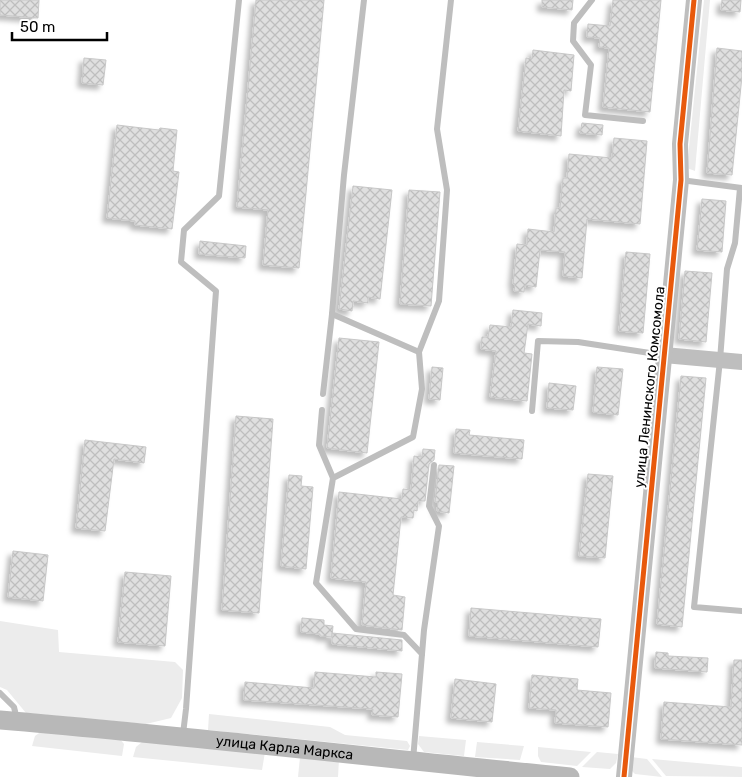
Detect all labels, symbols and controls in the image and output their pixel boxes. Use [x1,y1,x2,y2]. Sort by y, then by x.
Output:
scale bar [12,10,108,42]
text: 50 m [20,18,55,36]
street label: улица Ленинского Комсомола [630,285,669,489]
street label: улица Карла Маркса [215,732,354,763]

